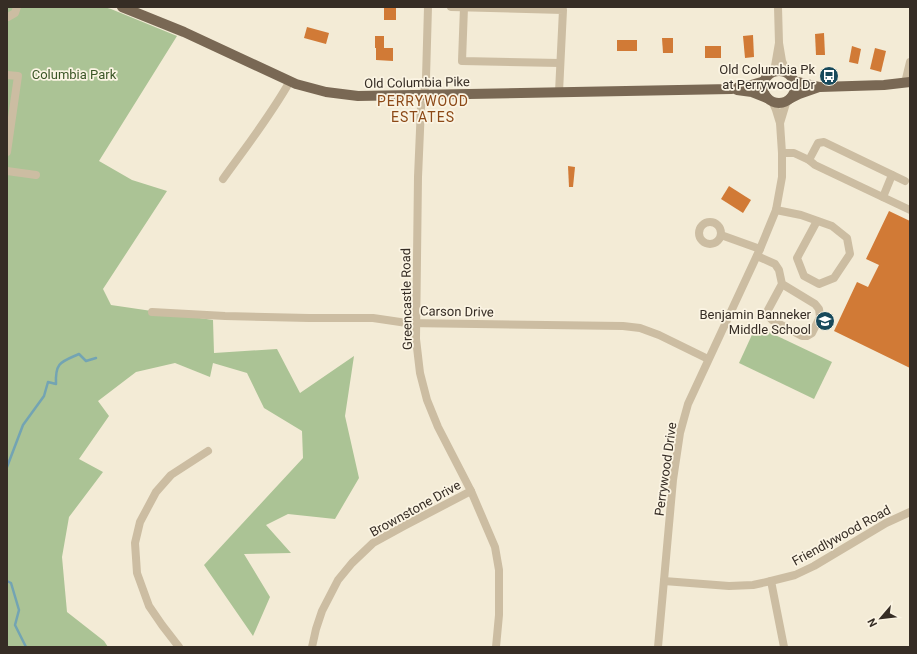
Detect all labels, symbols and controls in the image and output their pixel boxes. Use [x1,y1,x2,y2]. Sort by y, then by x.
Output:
place label: Old Columbia Pk at Perrywood Dr [719,62,816,92]
bus stop icon: Old Columbia Pk at Perrywood Dr [818,65,840,87]
park label: Columbia Park [32,67,117,82]
street label: Old Columbia Pike [364,74,470,91]
district label: PERRYWOOD ESTATES [377,93,469,125]
street label: Greencastle Road [398,248,415,350]
street label: Carson Drive [420,303,494,320]
place label: Benjamin Banneker Middle School [699,307,812,337]
school or university icon: Benjamin Banneker Middle School [814,310,836,332]
street label: Perrywood Drive [651,421,680,517]
street label: Brownstone Drive [367,477,463,540]
street label: Friendlywood Road [789,502,893,569]
north arrow [861,598,901,638]
text: N [865,616,880,629]

